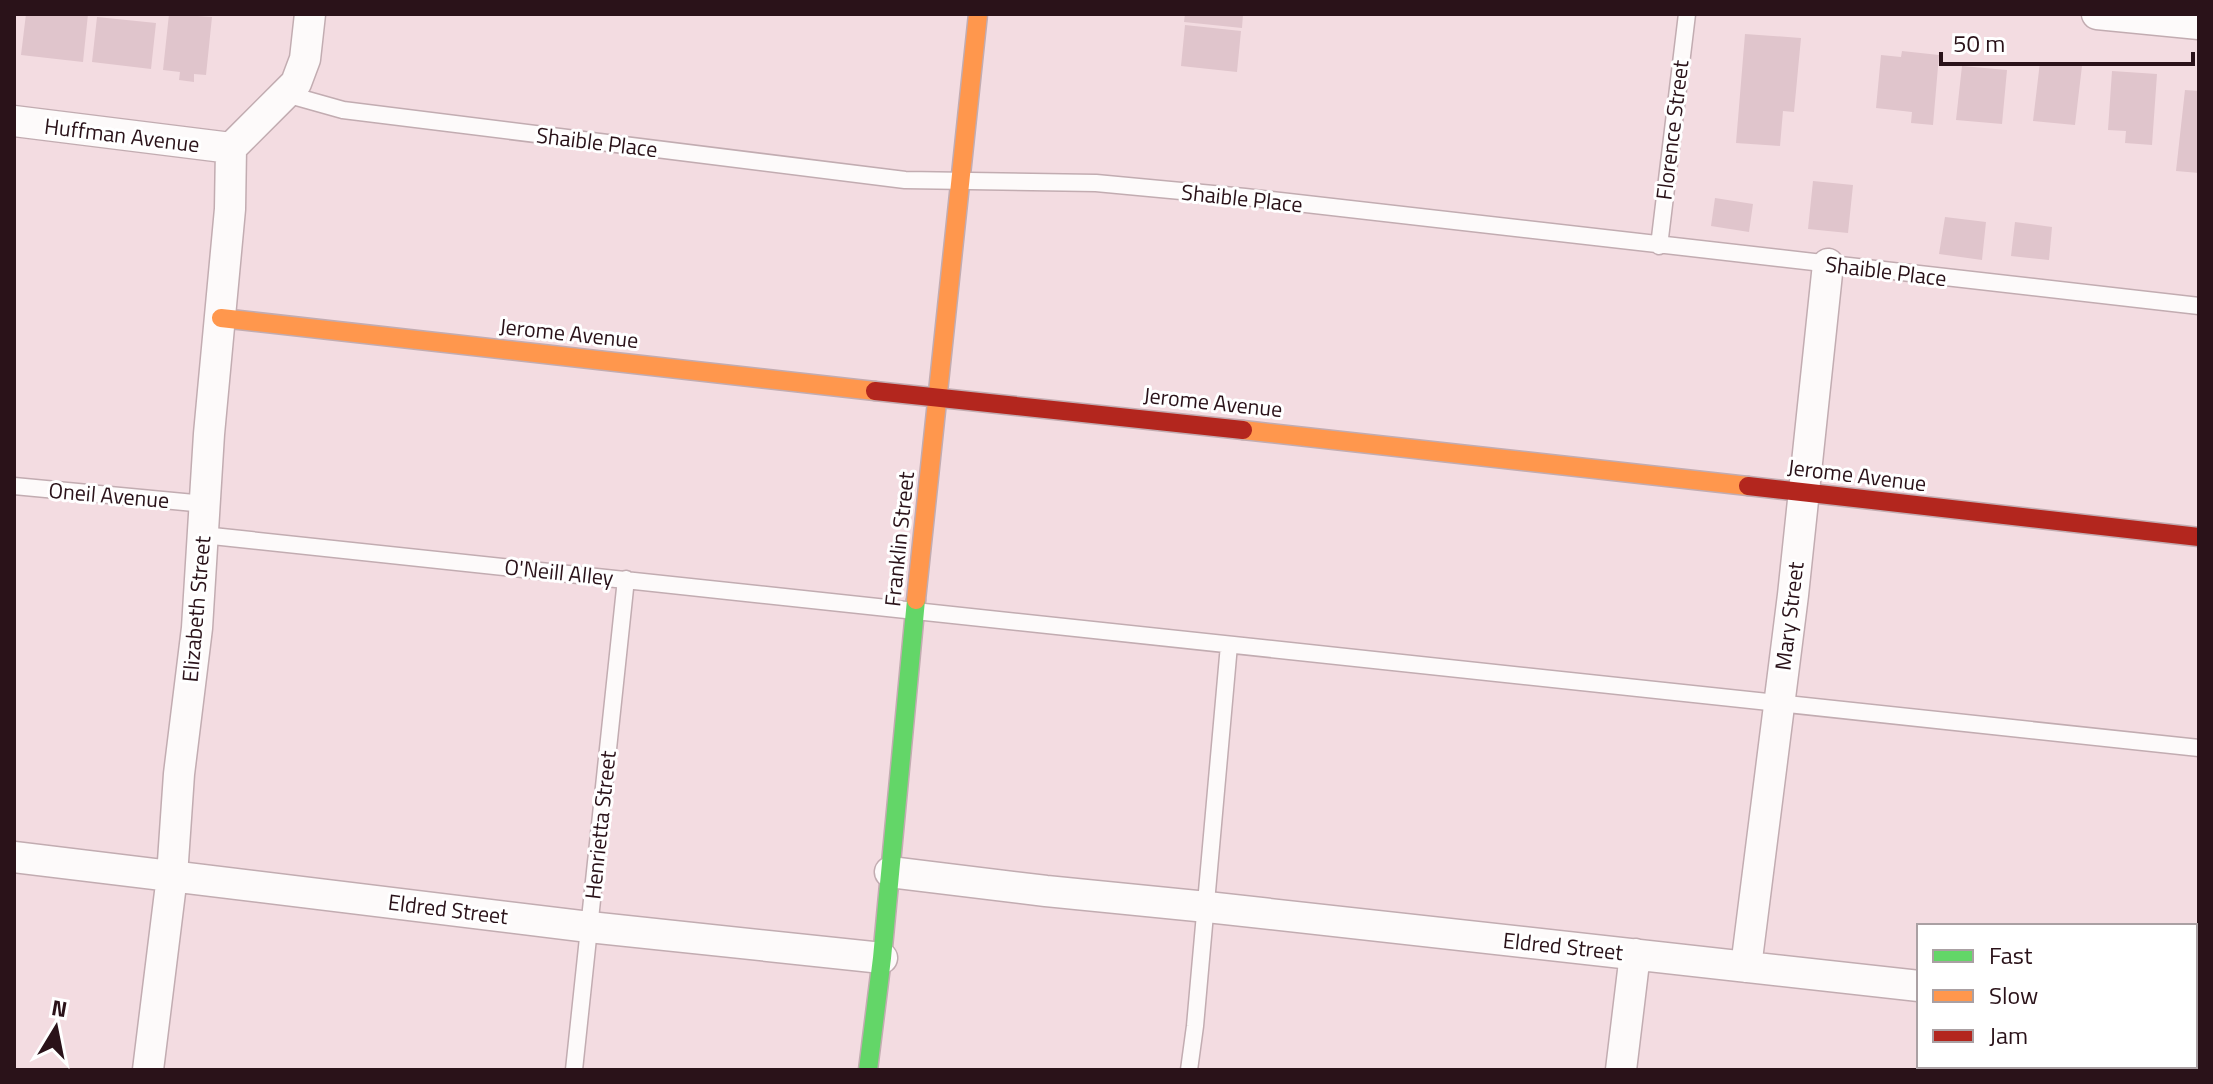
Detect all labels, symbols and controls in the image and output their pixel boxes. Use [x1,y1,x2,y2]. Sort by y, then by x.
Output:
scale bar [1941,16,2193,66]
text: 50 m [1953,25,2005,61]
street label: Florence Street [1647,58,1697,202]
street label: Huffman Avenue [43,109,201,161]
street label: Shaible Place [534,118,660,166]
street label: Shaible Place [1180,175,1304,221]
street label: Shaible Place [1823,247,1949,295]
street label: Jerome Avenue [498,309,640,357]
street label: Jerome Avenue [1142,378,1284,426]
street label: Jerome Avenue [1786,450,1928,500]
street label: Franklin Street [875,470,923,608]
street label: Oneil Avenue [47,473,171,517]
street label: Elizabeth Street [173,534,219,684]
street label: O'Neill Alley [503,549,616,595]
street label: Mary Street [1765,559,1813,672]
street label: Henrietta Street [575,749,625,901]
street label: Eldred Street [386,885,510,933]
street label: Eldred Street [1501,923,1625,969]
legend [1917,924,2197,1068]
text: Fast [1989,937,2033,973]
text: Slow [1989,977,2038,1013]
north arrow [16,988,96,1068]
text: N [49,990,70,1026]
text: Jam [1989,1017,2028,1053]

